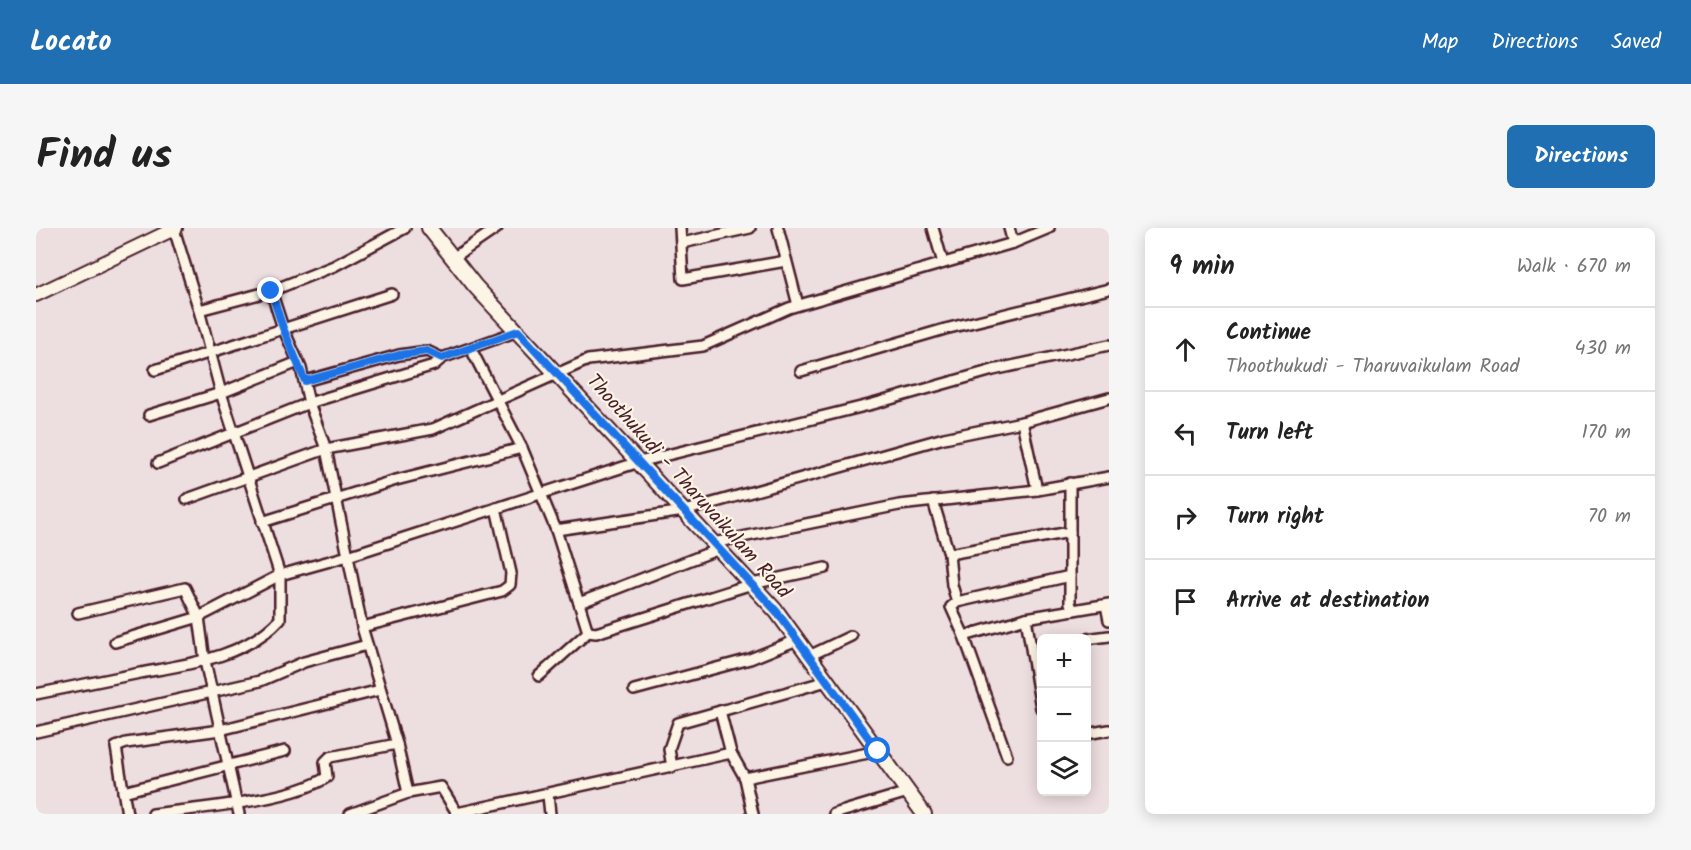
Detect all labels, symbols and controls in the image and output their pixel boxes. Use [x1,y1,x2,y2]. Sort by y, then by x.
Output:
text: Locato [30,20,111,65]
text: Map [1422,26,1458,59]
text: Directions [1491,26,1578,59]
text: Saved [1611,26,1661,59]
text: Find us [36,123,172,190]
button: Directions [1507,125,1655,188]
text: 9 min [1169,246,1235,288]
text: Walk · 670 m [1517,251,1631,283]
route end [257,277,283,303]
text: Continue [1226,316,1311,351]
icon: ahead [1169,333,1202,366]
text: 430 m [1575,333,1631,365]
text: Thoothukudi - Tharuvaikulam Road [1226,351,1520,383]
street label: Thoothukudi - Tharuvaikulam Road [578,367,799,608]
text: Turn left [1226,416,1313,451]
icon: left [1169,417,1202,450]
text: 170 m [1582,417,1631,449]
text: Turn right [1226,500,1324,535]
icon: right [1169,501,1202,534]
text: 70 m [1588,501,1631,533]
text: Arrive at destination [1226,584,1429,619]
icon: arrive [1169,585,1202,618]
map controls [1037,634,1091,796]
button: + [1037,634,1091,688]
button: − [1037,688,1091,742]
route start [864,737,890,763]
button: layers [1037,742,1091,796]

